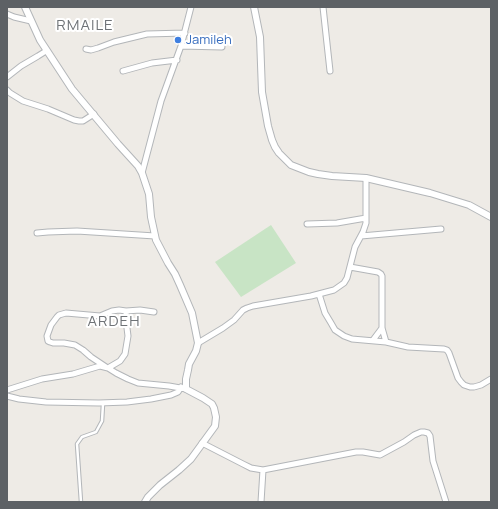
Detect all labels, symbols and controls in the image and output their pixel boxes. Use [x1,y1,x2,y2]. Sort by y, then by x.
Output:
district label: RMAILE [56,17,114,35]
place label: Jamileh [186,32,232,48]
marker: Jamileh [173,35,183,45]
district label: ARDEH [88,313,140,331]

